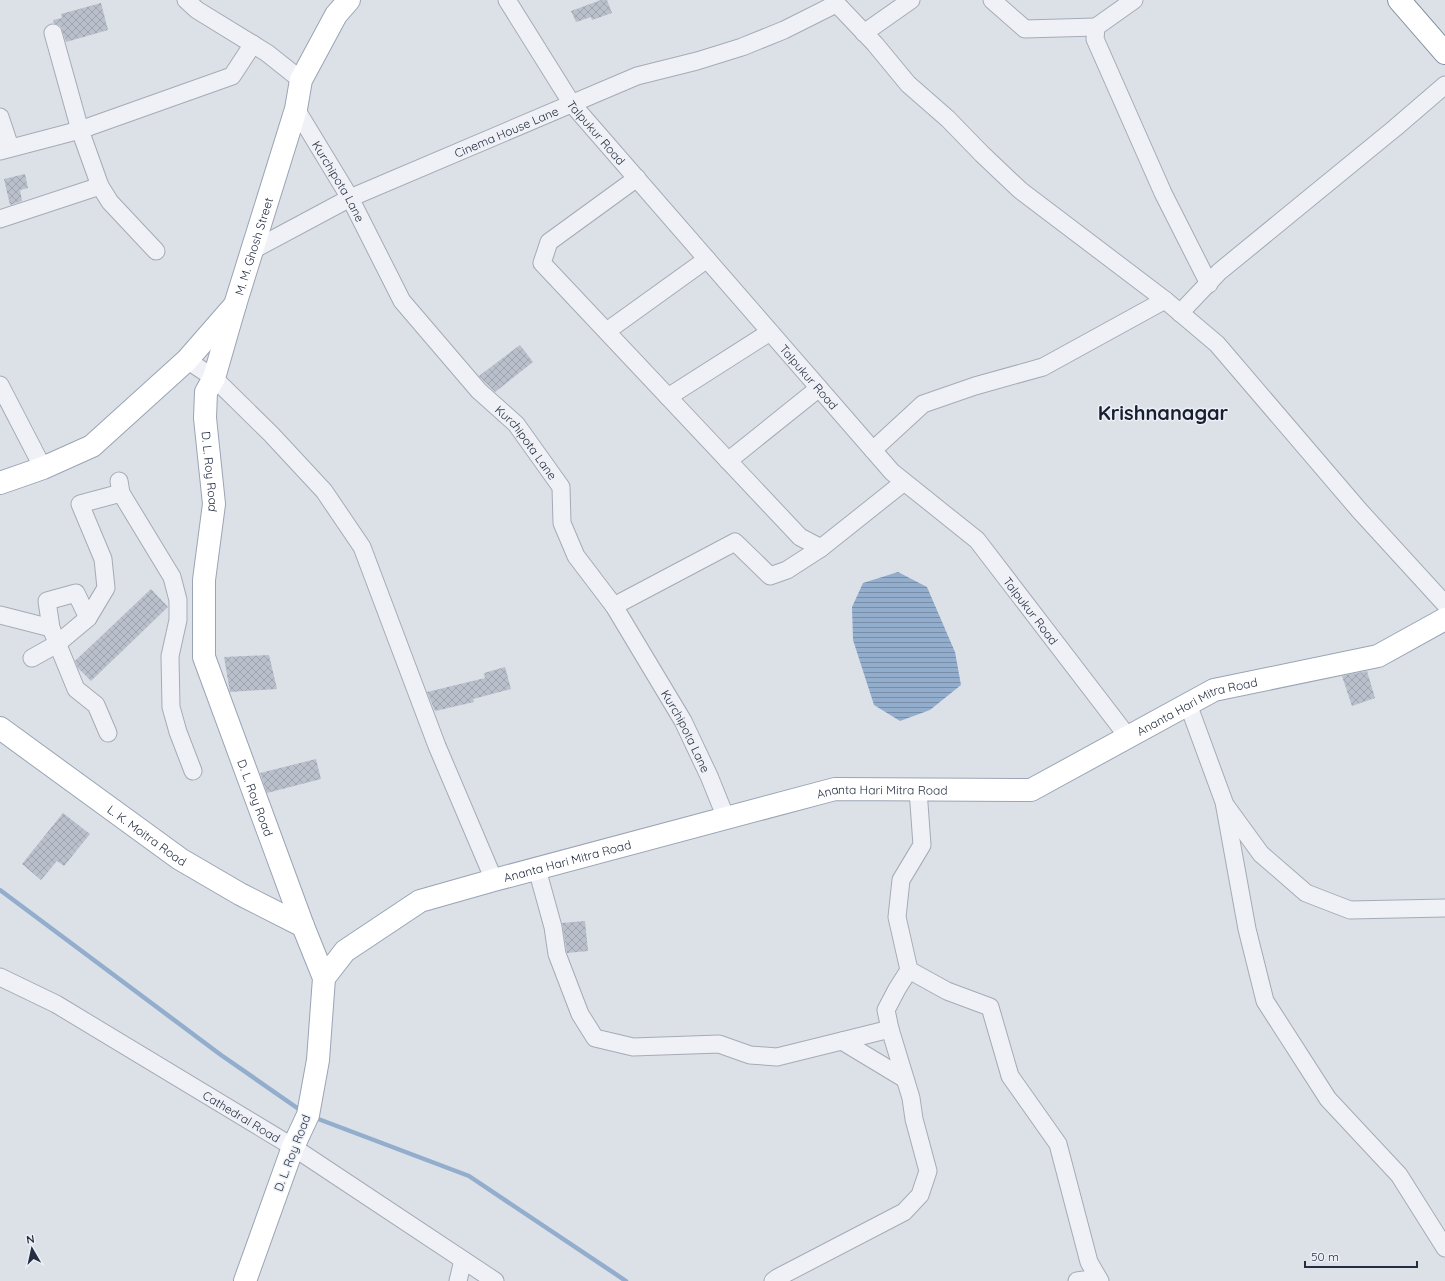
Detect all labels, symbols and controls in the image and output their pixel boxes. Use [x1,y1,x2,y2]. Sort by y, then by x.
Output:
street label: Talpukur Road [564,97,629,168]
street label: Cinema House Lane [452,103,561,160]
street label: Kurchipota Lane [309,138,368,224]
street label: M. M. Ghosh Street [231,195,276,297]
street label: Talpukur Road [777,341,841,412]
district label: Krishnanagar [1098,400,1229,425]
street label: Kurchipota Lane [492,402,561,482]
street label: D. L. Roy Road [199,430,222,513]
street label: Talpukur Road [1000,574,1062,647]
street label: Ananta Hari Mitra Road [1134,674,1259,739]
street label: Kurchipota Lane [658,687,714,775]
street label: D. L. Roy Road [235,757,277,838]
street label: Ananta Hari Mitra Road [815,781,948,801]
street label: L. K. Moitra Road [105,801,189,869]
street label: Ananta Hari Mitra Road [502,836,633,885]
street label: Cathedral Road [200,1087,283,1145]
street label: D. L. Roy Road [270,1112,314,1194]
north arrow [12,1229,52,1269]
text: N [25,1232,36,1247]
scale bar [1305,1243,1417,1269]
text: 50 m [1311,1249,1339,1264]

